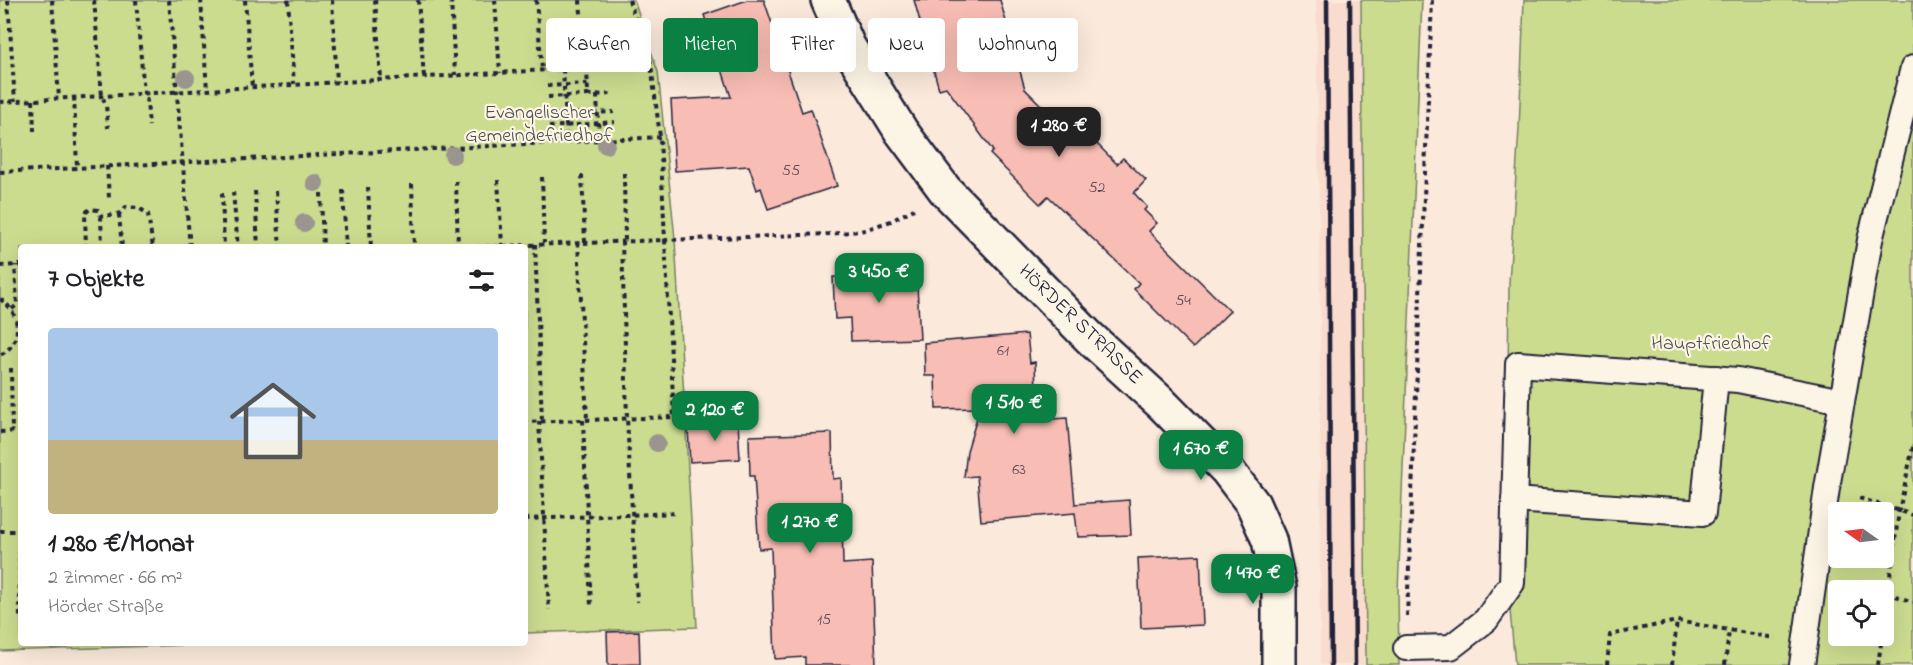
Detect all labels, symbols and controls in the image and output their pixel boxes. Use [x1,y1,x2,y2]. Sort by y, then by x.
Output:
chip: Kaufen [546,18,651,72]
chip: Mieten [663,18,758,72]
chip: Filter [770,18,856,72]
chip: Neu [868,18,945,72]
chip: Wohnung [957,18,1078,72]
park label: Evangelischer Gemeindefriedhof [465,99,613,151]
pin: 1 280 € [1004,107,1114,158]
text: 1 280 € [1031,112,1087,141]
house number: 55 [782,159,800,183]
house number: 52 [1088,176,1106,200]
pin: 3 450 € [824,253,934,304]
text: 3 450 € [849,258,909,287]
street label: HÖRDER STRASSE [1011,258,1149,392]
text: 7 Objekte [48,261,144,299]
icon: filters [465,264,498,297]
house number: 54 [1175,289,1191,313]
park label: Hauptfriedhof [1651,330,1771,359]
house number: 61 [997,339,1009,363]
icon: home [219,367,327,475]
pin: 1 510 € [959,384,1069,435]
text: 1 510 € [986,389,1042,418]
pin: 2 120 € [660,391,770,442]
text: 2 120 € [686,396,744,425]
pin: 1 670 € [1146,430,1256,481]
text: 1 670 € [1173,435,1229,464]
house number: 63 [1012,458,1026,482]
north arrow [1828,502,1894,568]
map controls [1828,502,1894,646]
pin: 1 270 € [755,503,865,554]
text: 1 270 € [781,508,839,537]
text: 1 280 €/Monat [48,526,194,564]
pin: 1 470 € [1198,554,1308,605]
text: 1 470 € [1225,559,1281,588]
text: 2 Zimmer · 66 m² [48,564,182,593]
button: locate [1828,580,1894,646]
text: Hörder Straße [48,593,164,622]
house number: 15 [817,608,831,632]

